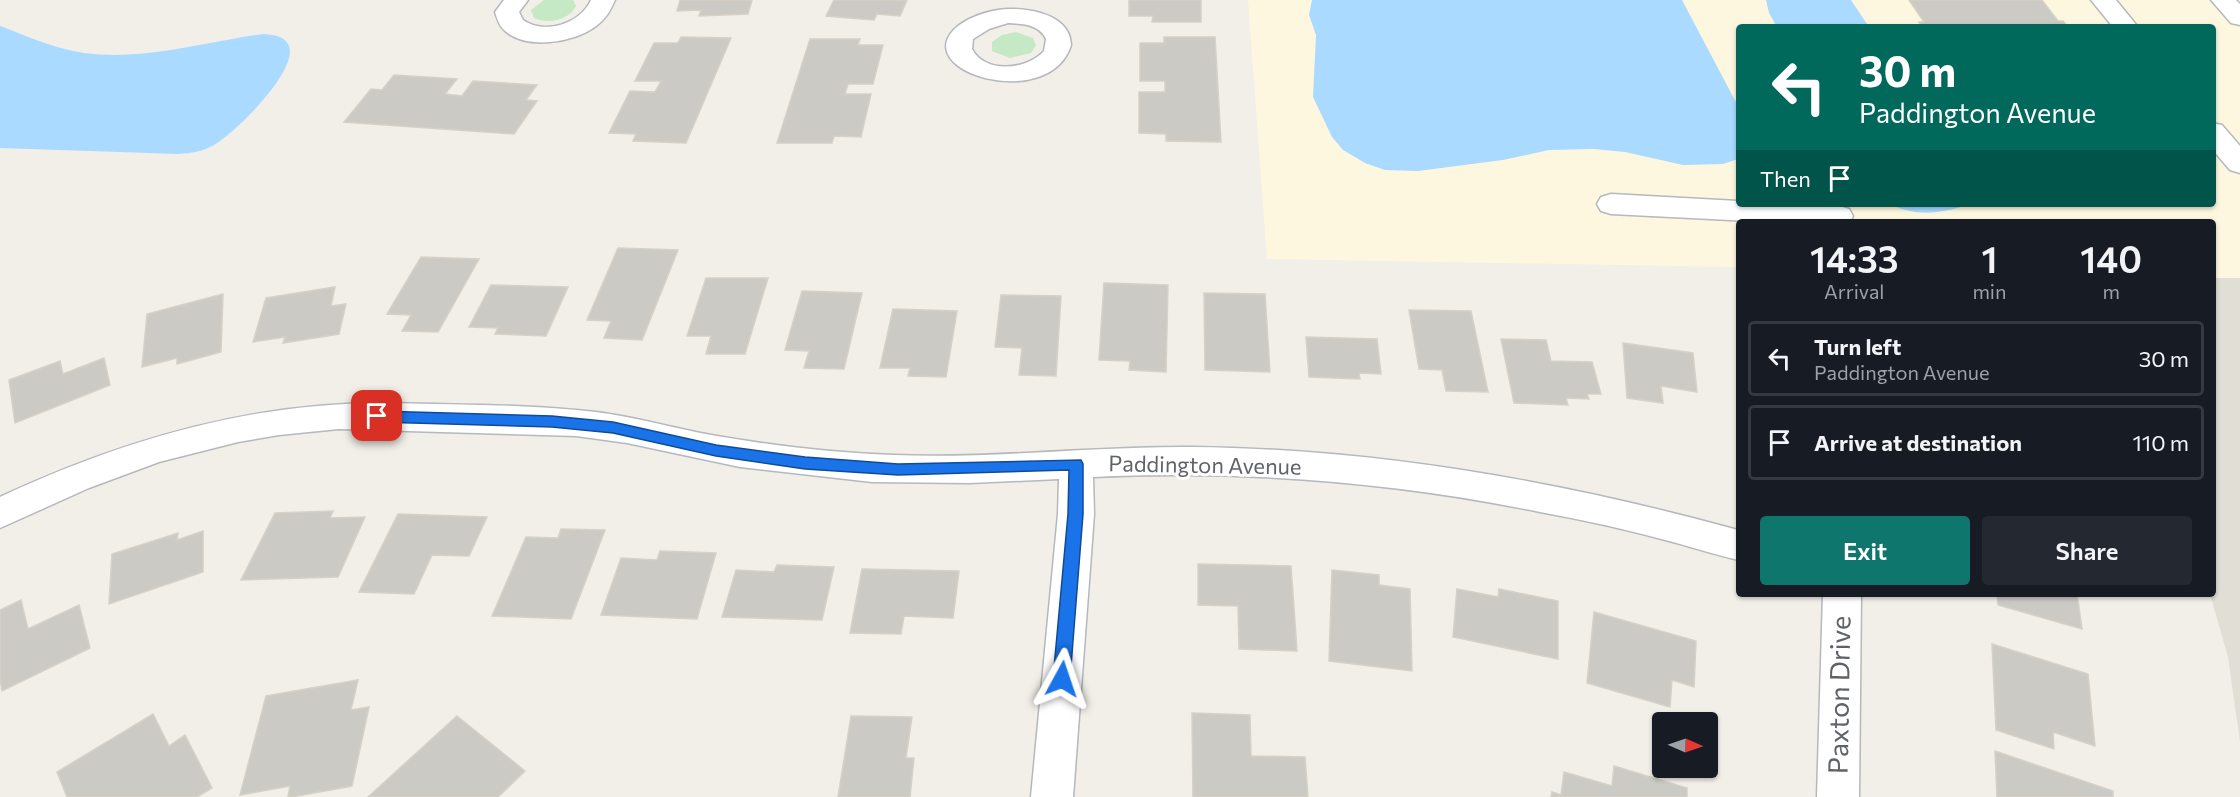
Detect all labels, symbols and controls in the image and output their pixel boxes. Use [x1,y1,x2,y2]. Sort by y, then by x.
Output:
text: 30 m [1859,44,1956,96]
icon: left [1760,48,1838,126]
text: Paddington Avenue [1859,96,2096,129]
icon: arrive [1823,162,1856,195]
text: Then [1760,165,1811,192]
text: 14:33 [1810,236,1898,280]
text: 1 [1981,236,1997,280]
text: 140 [2080,236,2142,280]
text: Arrival [1824,279,1884,303]
text: min [1972,279,2006,303]
text: m [2102,279,2120,303]
text: Turn left [1814,333,1901,360]
icon: left [1763,342,1796,375]
text: 30 m [2139,345,2189,372]
text: Paddington Avenue [1814,360,1990,384]
pin [351,390,402,441]
icon: arrive [360,399,393,432]
icon: arrive [1763,426,1796,459]
text: Arrive at destination [1814,429,2022,456]
text: 110 m [2132,429,2189,456]
street label: Paddington Avenue [1108,449,1302,480]
button: Exit [1760,516,1970,585]
button: Share [1982,516,2192,585]
street label: Paxton Drive [1821,616,1856,774]
position arrow [1030,647,1094,711]
north arrow [1652,712,1718,778]
map controls [1652,712,1718,778]

